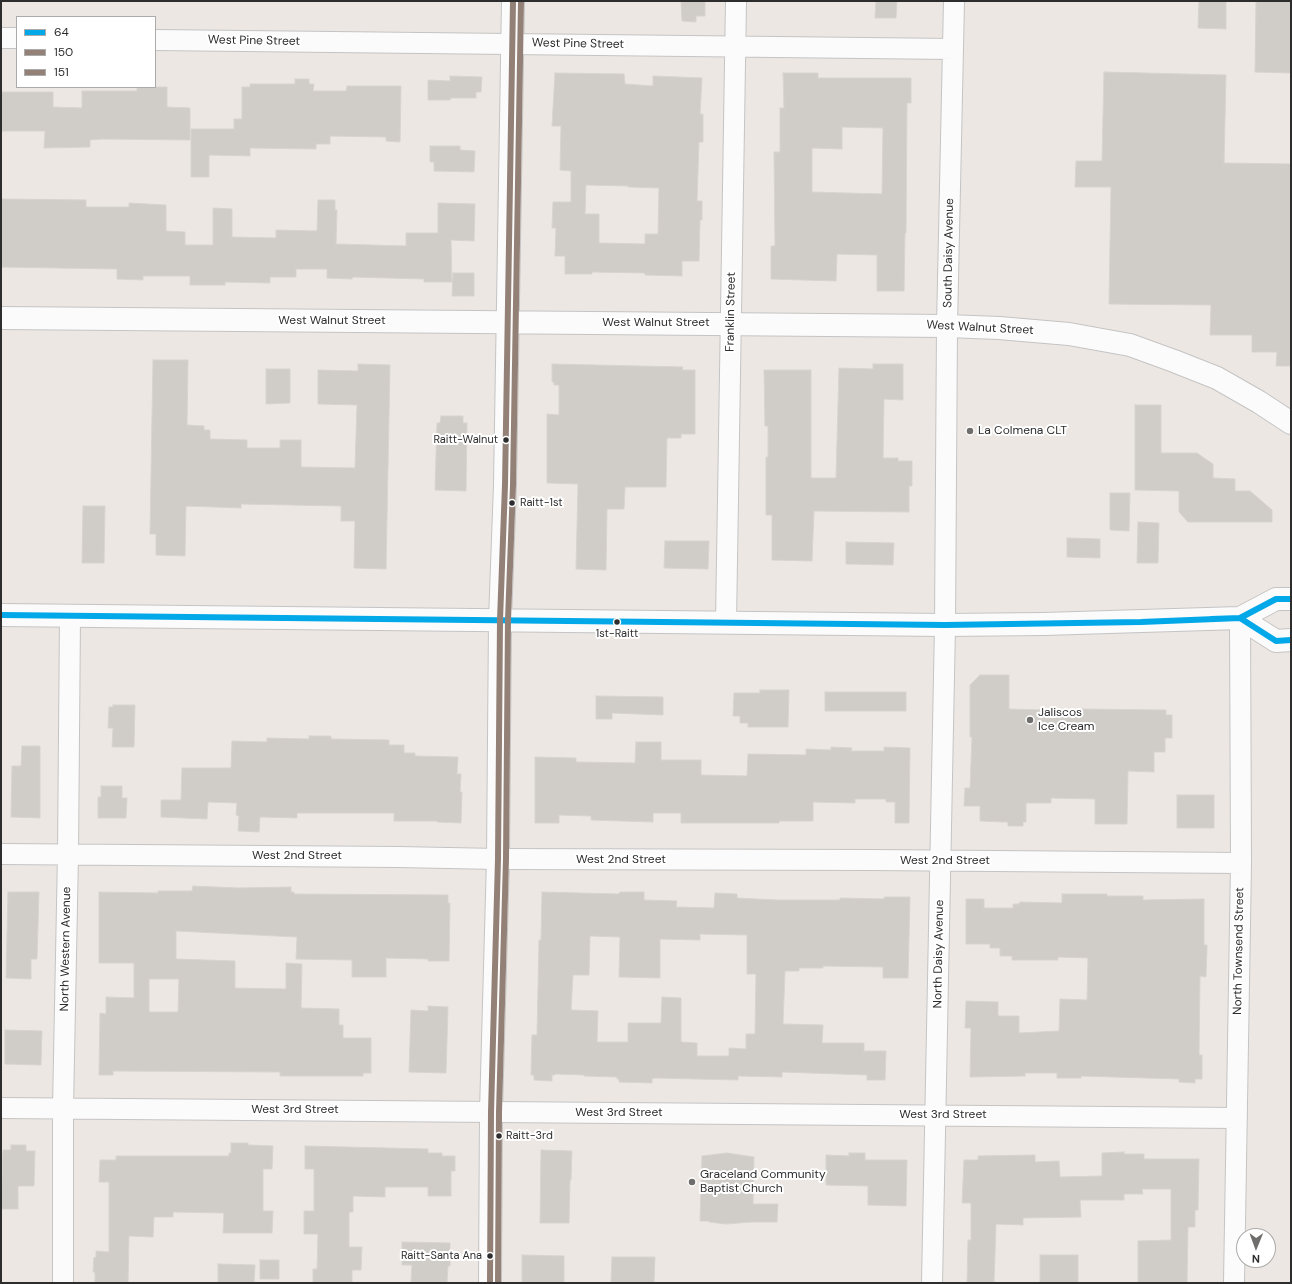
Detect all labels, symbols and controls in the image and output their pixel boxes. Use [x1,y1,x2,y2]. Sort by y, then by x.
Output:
legend [16,16,156,88]
text: 64 [54,24,69,40]
street label: West Pine Street [208,33,300,49]
street label: West Pine Street [532,36,624,52]
text: 150 [54,44,73,60]
text: 151 [54,64,69,80]
street label: South Daisy Avenue [941,198,957,308]
street label: Franklin Street [723,272,739,352]
street label: West Walnut Street [278,314,386,328]
street label: West Walnut Street [602,316,710,330]
street label: West Walnut Street [926,318,1034,338]
place label: La Colmena CLT [978,424,1067,438]
marker: La Colmena CLT [965,426,975,436]
place label: Raitt-Walnut [433,433,498,447]
marker: Raitt-Walnut [501,435,511,445]
place label: Raitt-1st [520,496,563,510]
marker: Raitt-1st [507,498,517,508]
marker: 1st-Raitt [612,617,622,627]
place label: 1st-Raitt [596,627,638,641]
place label: Jaliscos Ice Cream [1038,706,1095,734]
marker: Jaliscos Ice Cream [1025,715,1035,725]
street label: West 2nd Street [252,849,342,863]
street label: West 2nd Street [576,853,666,867]
street label: West 2nd Street [900,854,990,868]
street label: North Western Avenue [58,886,74,1012]
street label: North Townsend Street [1231,887,1247,1015]
street label: North Daisy Avenue [931,900,947,1008]
street label: West 3rd Street [251,1103,339,1117]
street label: West 3rd Street [575,1106,663,1120]
street label: West 3rd Street [899,1108,987,1122]
place label: Raitt-3rd [506,1129,553,1143]
marker: Raitt-3rd [494,1131,504,1141]
place label: Graceland Community Baptist Church [700,1168,826,1196]
marker: Graceland Community Baptist Church [687,1177,697,1187]
north arrow [1236,1228,1276,1268]
place label: Raitt-Santa Ana [401,1249,482,1263]
marker: Raitt-Santa Ana [485,1251,495,1261]
text: N [1252,1252,1260,1266]

